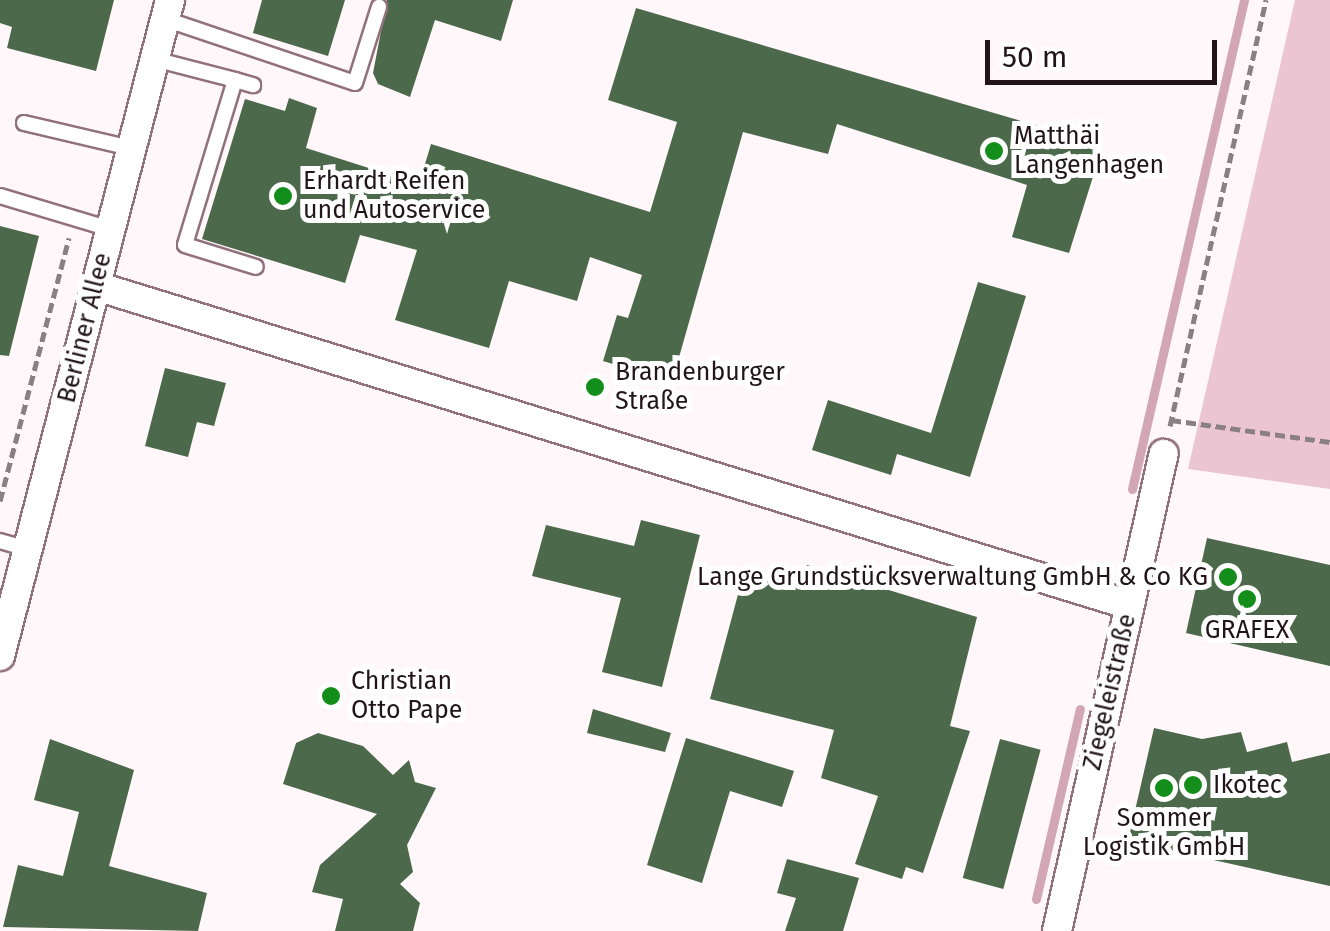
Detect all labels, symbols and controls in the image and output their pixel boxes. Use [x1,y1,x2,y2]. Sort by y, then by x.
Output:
scale bar [990,20,1222,82]
text: 50 m [1002,39,1067,75]
place label: Matthäi Langenhagen [1014,122,1164,181]
marker: Matthäi Langenhagen [983,140,1005,162]
place label: Erhardt Reifen und Autoservice [303,167,485,226]
marker: Erhardt Reifen und Autoservice [272,185,294,207]
street label: Berliner Allee [52,250,118,406]
place label: Brandenburger Straße [615,358,785,417]
marker: Brandenburger Straße [584,376,606,398]
place label: Lange Grundstücksverwaltung GmbH & Co KG [697,562,1208,592]
marker: Lange Grundstücksverwaltung GmbH & Co KG [1217,566,1239,588]
marker: GRAFEX [1236,588,1258,610]
street label: Ziegeleistraße [1077,611,1143,773]
place label: GRAFEX [1205,615,1289,645]
place label: Christian Otto Pape [351,667,462,726]
marker: Christian Otto Pape [320,685,342,707]
place label: Ikotec [1213,770,1282,800]
marker: Ikotec [1182,774,1204,796]
marker: Sommer Logistik GmbH [1153,777,1175,799]
place label: Sommer Logistik GmbH [1083,804,1245,863]

